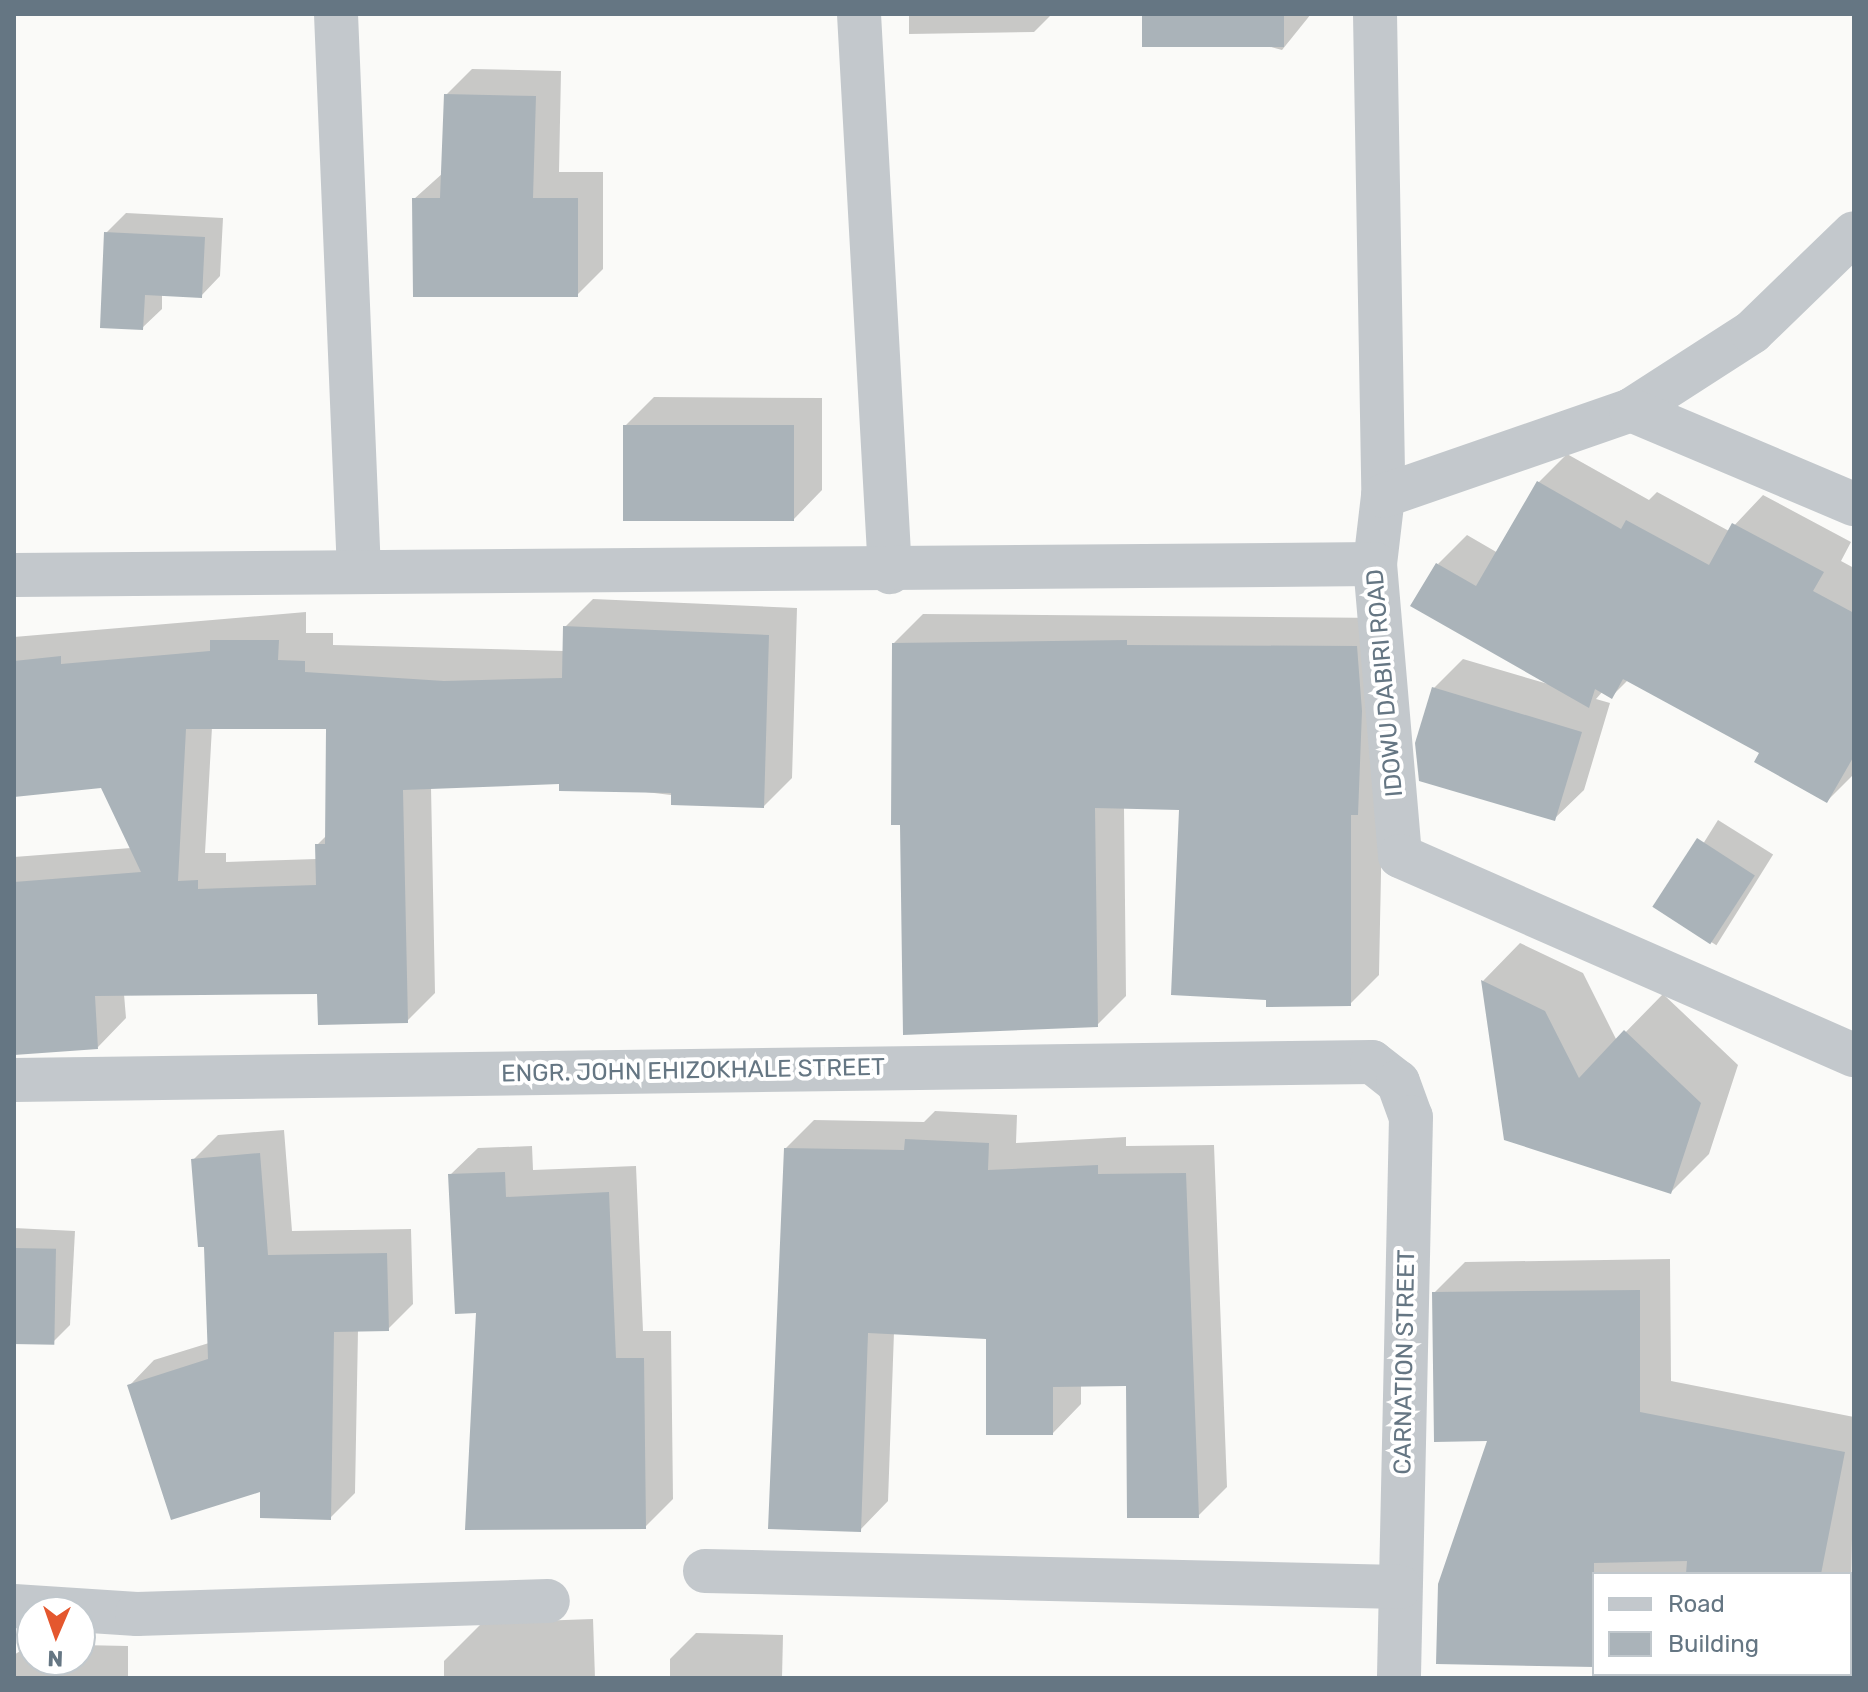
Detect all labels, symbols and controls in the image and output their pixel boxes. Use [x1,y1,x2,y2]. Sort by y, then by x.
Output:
street label: IDOWU DABIRI ROAD [1361,568,1409,798]
street label: ENGR. JOHN EHIZOKHALE STREET [501,1053,885,1089]
street label: CARNATION STREET [1389,1249,1421,1475]
legend [1592,1572,1852,1676]
text: Road [1668,1590,1725,1618]
north arrow [16,1596,96,1676]
text: Building [1668,1630,1759,1658]
text: N [47,1645,64,1672]

